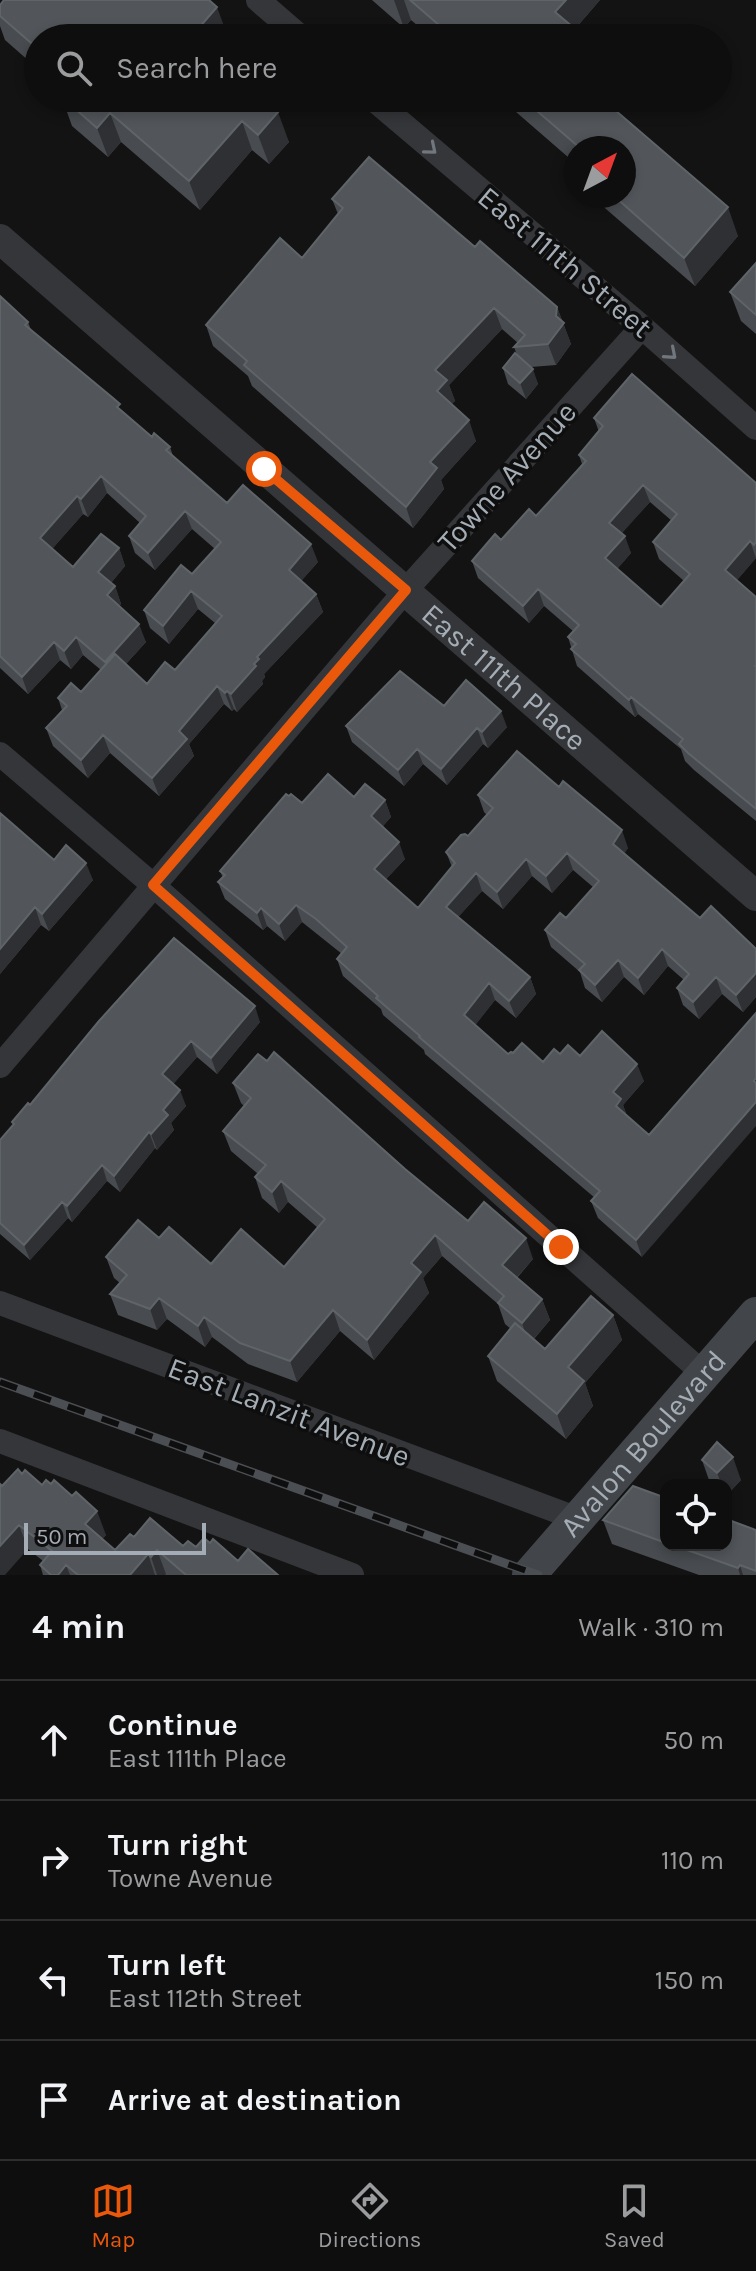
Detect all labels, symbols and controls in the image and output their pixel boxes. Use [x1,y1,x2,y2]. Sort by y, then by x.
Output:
search box [24,24,732,112]
icon: search [52,46,96,90]
text: Search here [116,50,277,86]
north arrow [564,136,636,208]
one-way arrow [422,139,436,154]
street label: East 111th Street [471,179,659,345]
one-way arrow [662,344,677,358]
street label: Towne Avenue [430,394,584,560]
route start [246,451,282,487]
street label: East 111th Place [415,596,594,758]
route end [543,1229,579,1265]
street label: Avalon Boulevard [552,1343,734,1544]
street label: East Lanzit Avenue [163,1349,415,1475]
map controls [660,1479,732,1551]
button: locate [660,1479,732,1551]
scale bar [24,1519,206,1555]
text: 50 m [36,1524,87,1550]
text: 4 min [32,1607,125,1647]
text: Walk · 310 m [578,1612,724,1643]
text: Continue [108,1707,238,1743]
icon: ahead [32,1718,76,1762]
text: 50 m [663,1725,724,1756]
text: East 111th Place [108,1743,287,1774]
text: Turn right [108,1827,248,1863]
icon: right [32,1838,76,1882]
text: 110 m [661,1845,724,1876]
text: Towne Avenue [108,1863,273,1894]
text: Turn left [108,1947,226,1983]
icon: left [32,1958,76,2002]
text: 150 m [655,1965,724,1996]
text: East 112th Street [108,1983,302,2014]
icon: arrive [32,2078,76,2122]
text: Arrive at destination [108,2082,402,2118]
tab: Map [91,2179,135,2253]
tab: Directions [318,2179,421,2253]
tab: Saved [604,2179,665,2253]

